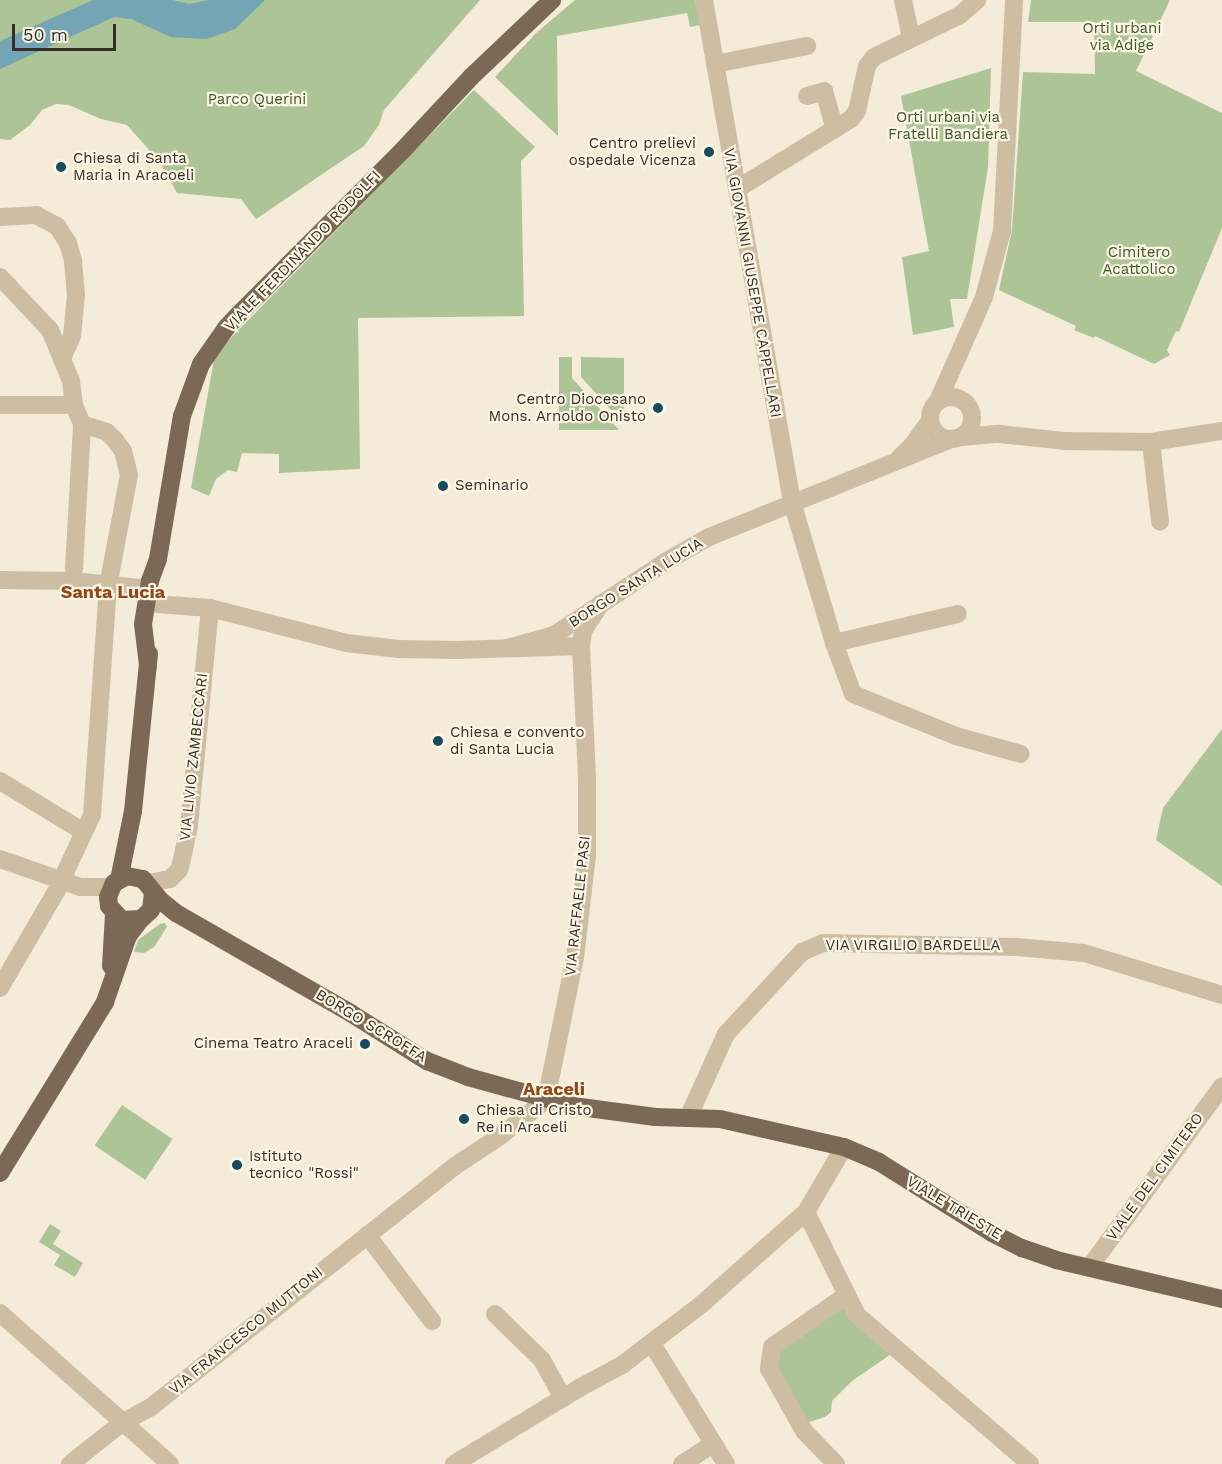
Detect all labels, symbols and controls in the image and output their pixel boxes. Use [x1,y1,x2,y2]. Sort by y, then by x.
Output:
scale bar [15,12,118,50]
park label: Orti urbani via Adige [1083,19,1161,54]
text: 50 m [23,24,68,45]
park label: Parco Querini [208,91,306,109]
park label: Orti urbani via Fratelli Bandiera [888,108,1008,143]
place label: Centro prelievi ospedale Vicenza [568,134,696,169]
marker: Centro prelievi ospedale Vicenza [700,143,718,161]
street label: VIA GIOVANNI GIUSEPPE CAPPELLARI [719,146,785,420]
place label: Chiesa di Santa Maria in Aracoeli [73,149,195,184]
marker: Chiesa di Santa Maria in Aracoeli [54,160,68,174]
street label: VIALE FERDINANDO RODOLFI [221,167,385,335]
park label: Cimitero Acattolico [1103,243,1175,278]
place label: Centro Diocesano Mons. Arnoldo Onisto [488,390,646,425]
marker: Centro Diocesano Mons. Arnoldo Onisto [651,401,665,415]
place label: Seminario [455,477,528,495]
marker: Seminario [436,479,450,493]
street label: BORGO SANTA LUCIA [565,534,707,632]
district label: Santa Lucia [61,581,165,603]
street label: VIA LIVIO ZAMBECCARI [176,672,212,842]
place label: Chiesa e convento di Santa Lucia [450,723,585,758]
marker: Chiesa e convento di Santa Lucia [431,734,445,748]
street label: VIA RAFFAELE PASI [562,835,594,977]
street label: VIA VIRGILIO BARDELLA [825,937,1001,955]
street label: BORGO SCROFFA [312,986,430,1066]
place label: Cinema Teatro Araceli [192,1035,353,1053]
marker: Cinema Teatro Araceli [358,1037,372,1051]
district label: Araceli [523,1078,585,1100]
place label: Chiesa di Cristo Re in Araceli [476,1101,592,1136]
street label: VIALE DEL CIMITERO [1102,1109,1208,1245]
marker: Chiesa di Cristo Re in Araceli [457,1112,471,1126]
place label: Istituto tecnico "Rossi" [249,1147,359,1182]
marker: Istituto tecnico "Rossi" [230,1158,244,1172]
street label: VIALE TRIESTE [903,1172,1005,1244]
street label: VIA FRANCESCO MUTTONI [165,1263,327,1399]

